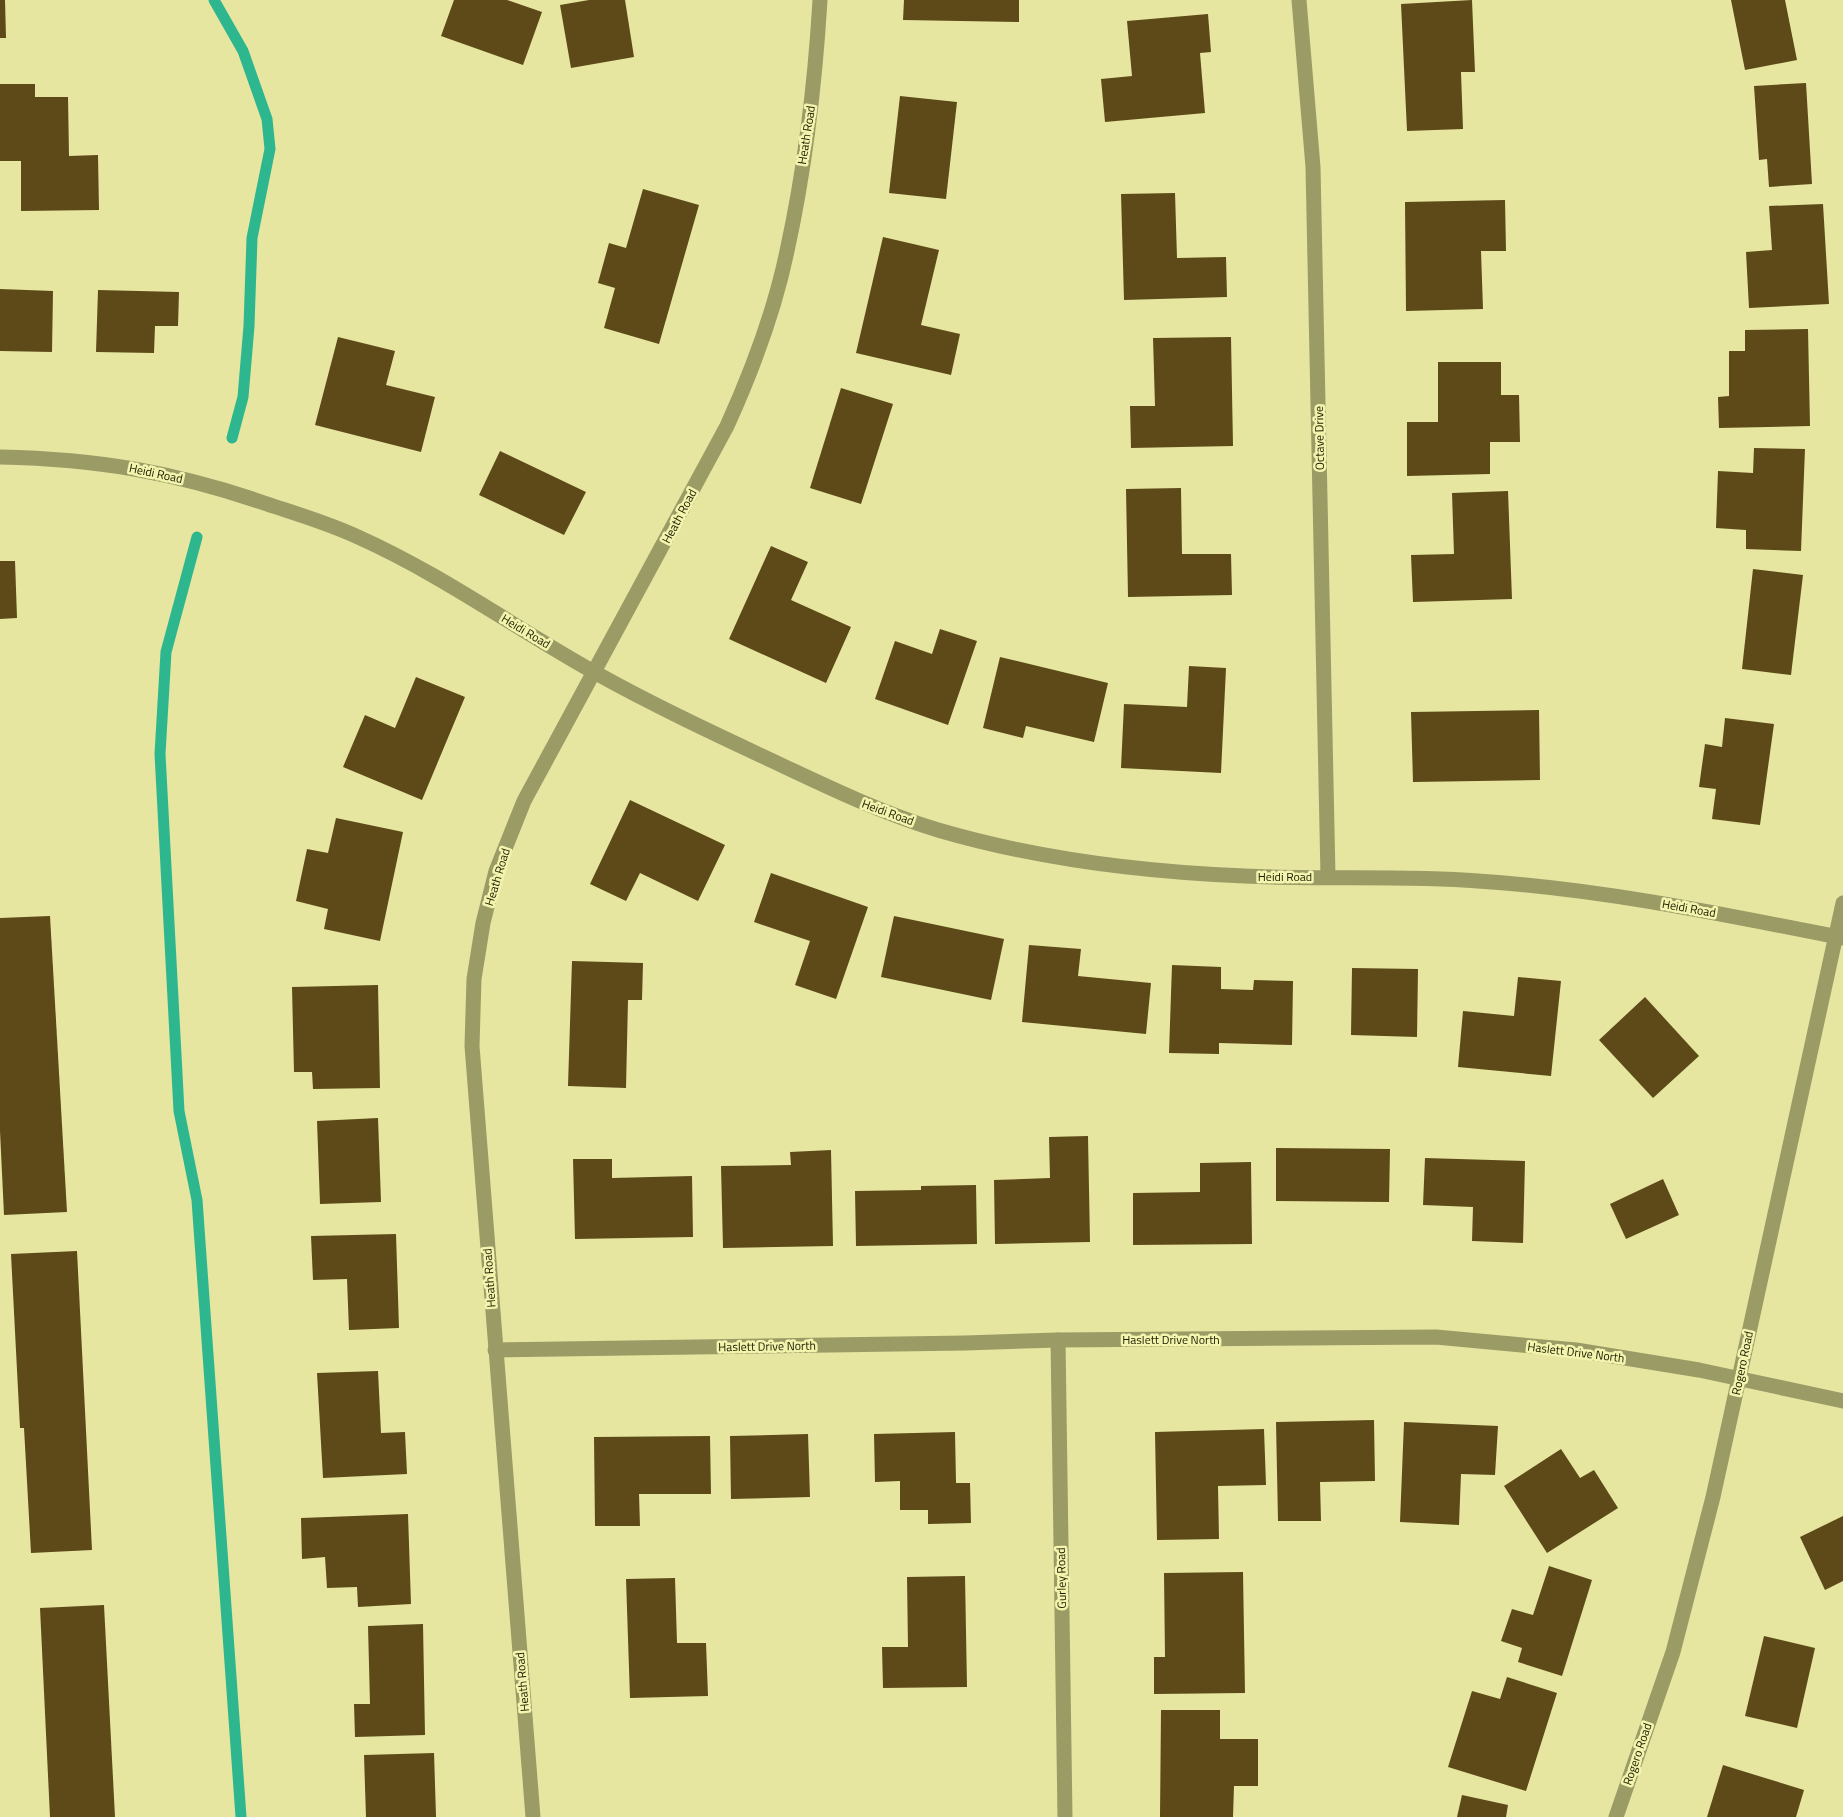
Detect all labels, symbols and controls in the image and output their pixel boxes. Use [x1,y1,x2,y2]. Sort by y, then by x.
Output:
street label: Heath Road [792,104,820,166]
street label: Octave Drive [1309,406,1329,470]
street label: Heidi Road [127,458,185,488]
street label: Heath Road [657,485,701,547]
street label: Heidi Road [498,609,554,653]
street label: Heidi Road [859,794,917,830]
street label: Heath Road [479,846,515,908]
street label: Heidi Road [1258,867,1312,886]
street label: Heidi Road [1661,894,1717,922]
street label: Heath Road [477,1248,501,1308]
street label: Rogero Road [1726,1329,1758,1397]
street label: Haslett Drive North [1122,1330,1220,1349]
street label: Haslett Drive North [718,1336,816,1356]
street label: Haslett Drive North [1526,1337,1626,1367]
street label: Gurley Road [1051,1547,1071,1609]
street label: Heath Road [510,1652,534,1712]
street label: Rogero Road [1617,1720,1657,1788]

